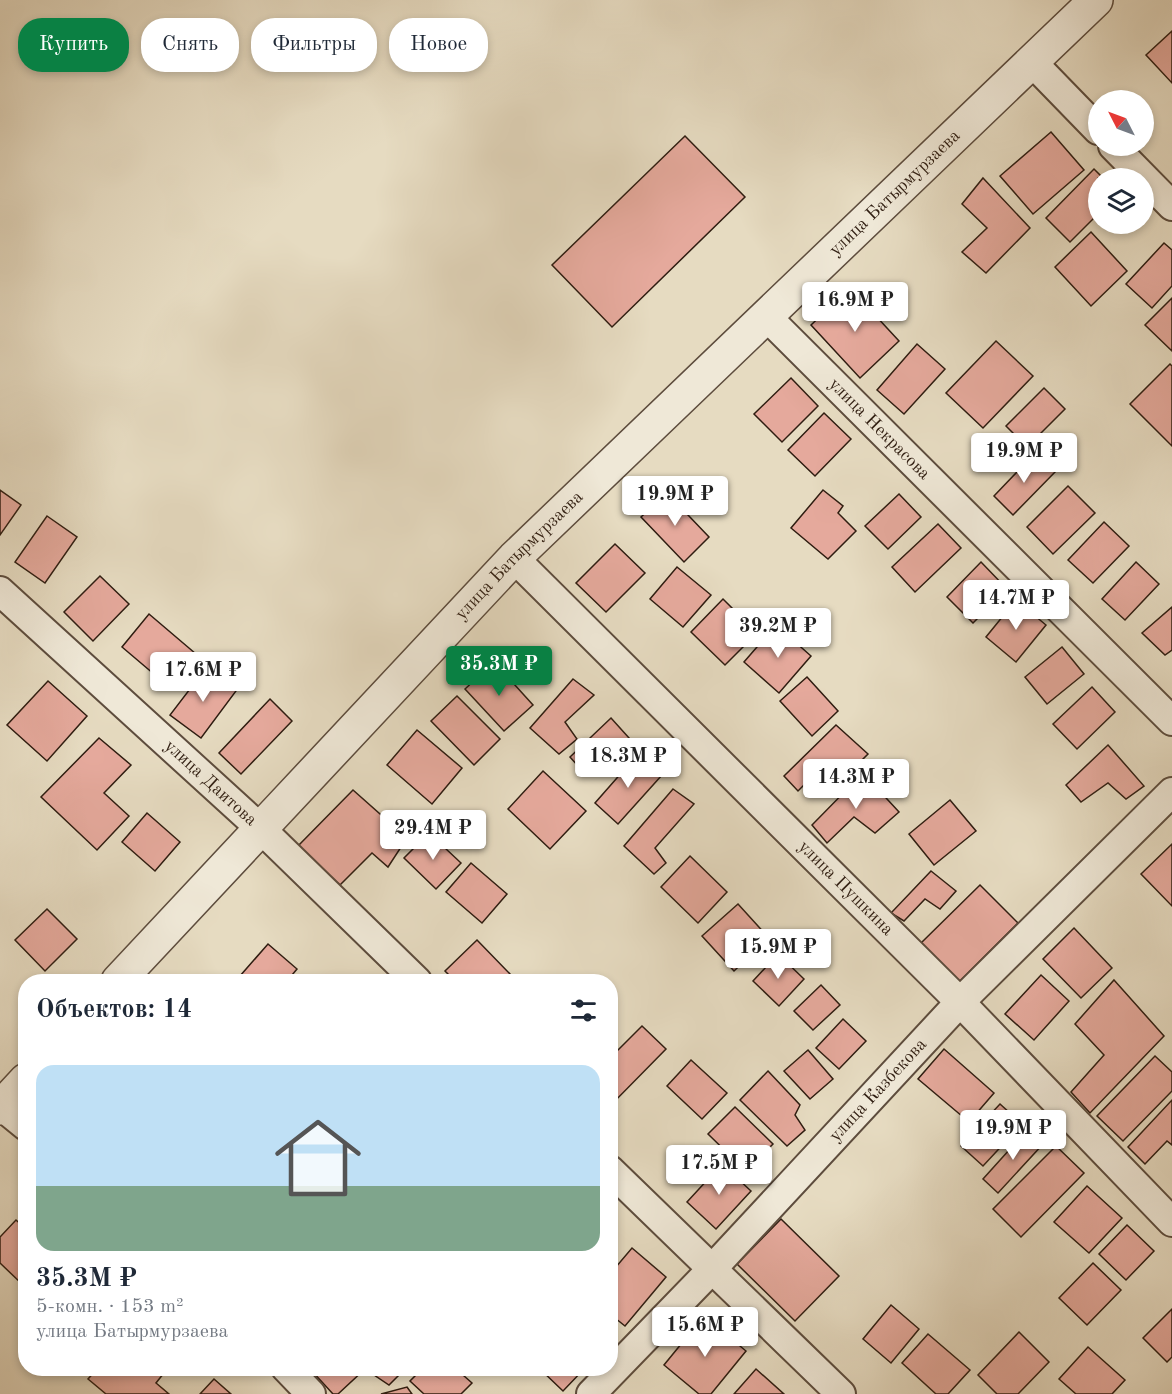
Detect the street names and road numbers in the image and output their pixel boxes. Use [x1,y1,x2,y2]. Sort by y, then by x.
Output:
street label: улица Батырмурзаева [826,126,964,259]
street label: улица Некрасова [825,375,934,483]
street label: улица Батырмурзаева [452,488,587,623]
street label: улица Даитова [161,737,260,830]
street label: улица Пушкина [795,837,897,939]
street label: улица Казбекова [826,1035,930,1145]

